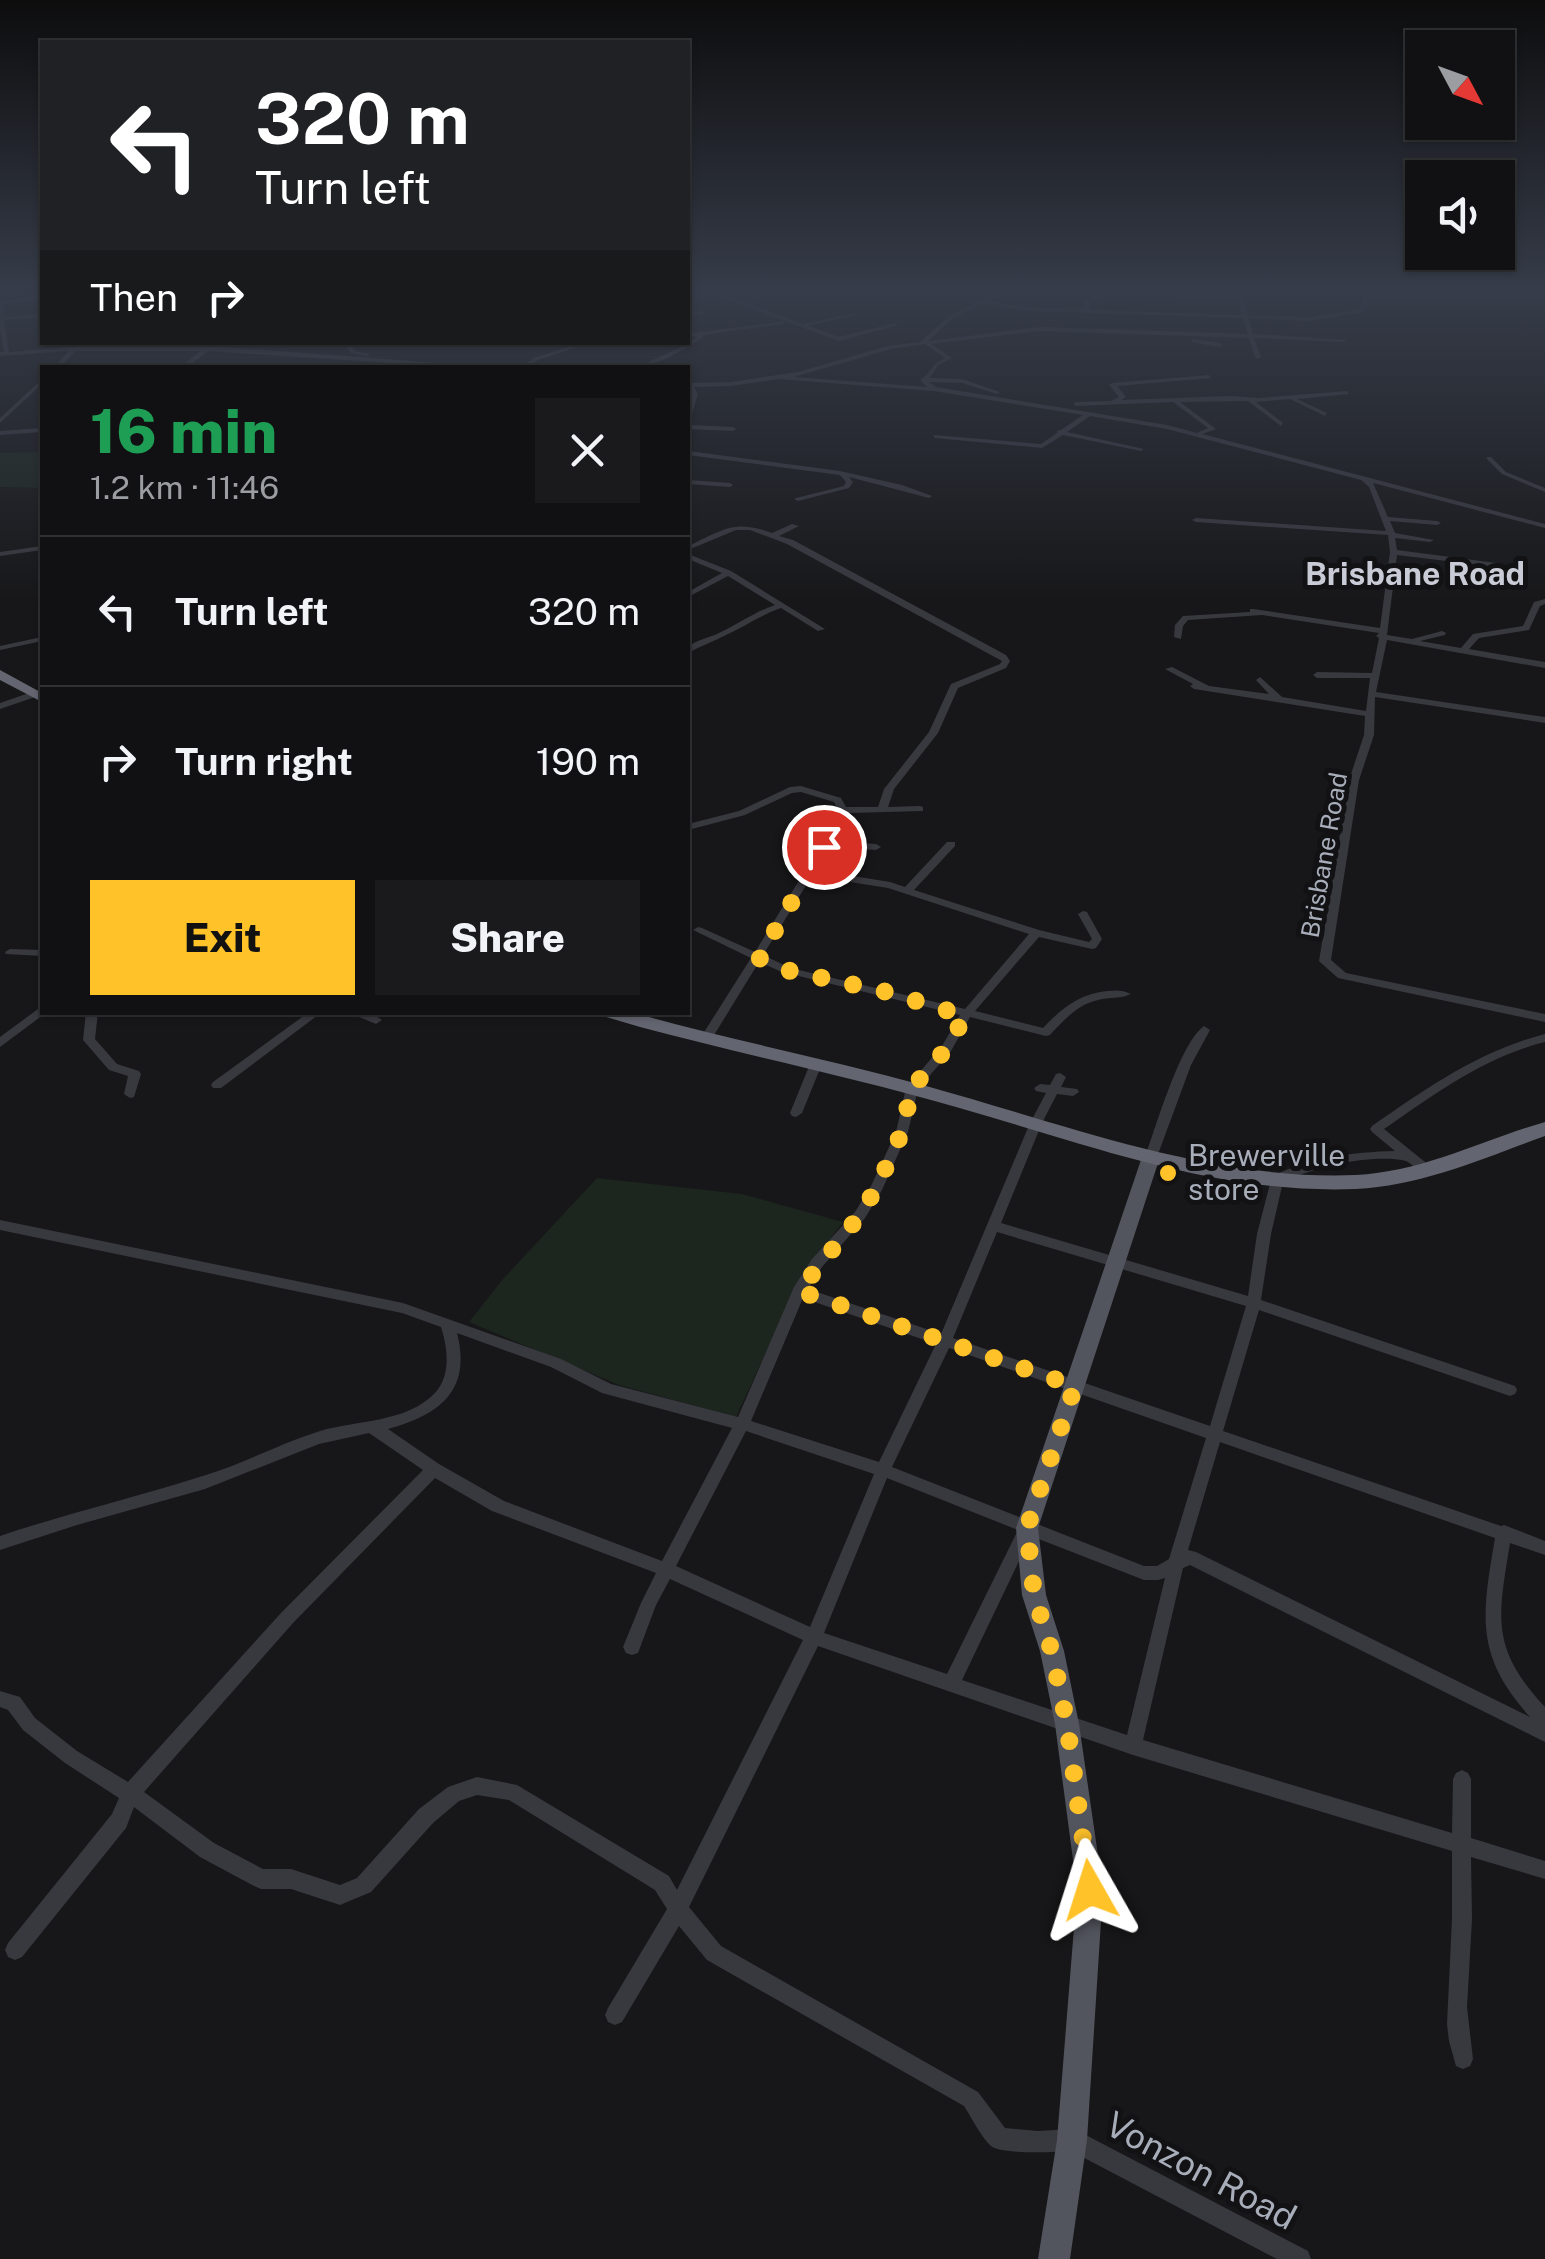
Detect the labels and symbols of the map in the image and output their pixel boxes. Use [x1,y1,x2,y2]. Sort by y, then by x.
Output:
north arrow [1405,30,1515,140]
district label: Brisbane Road [1305,555,1525,592]
street label: Brisbane Road [1295,770,1353,940]
pin [782,805,867,890]
place label: Brewerville store [1188,1137,1345,1207]
marker: Brewerville store [1157,1162,1179,1184]
position arrow [1038,1838,1142,1942]
street label: Vonzon Road [1099,2103,1304,2238]

